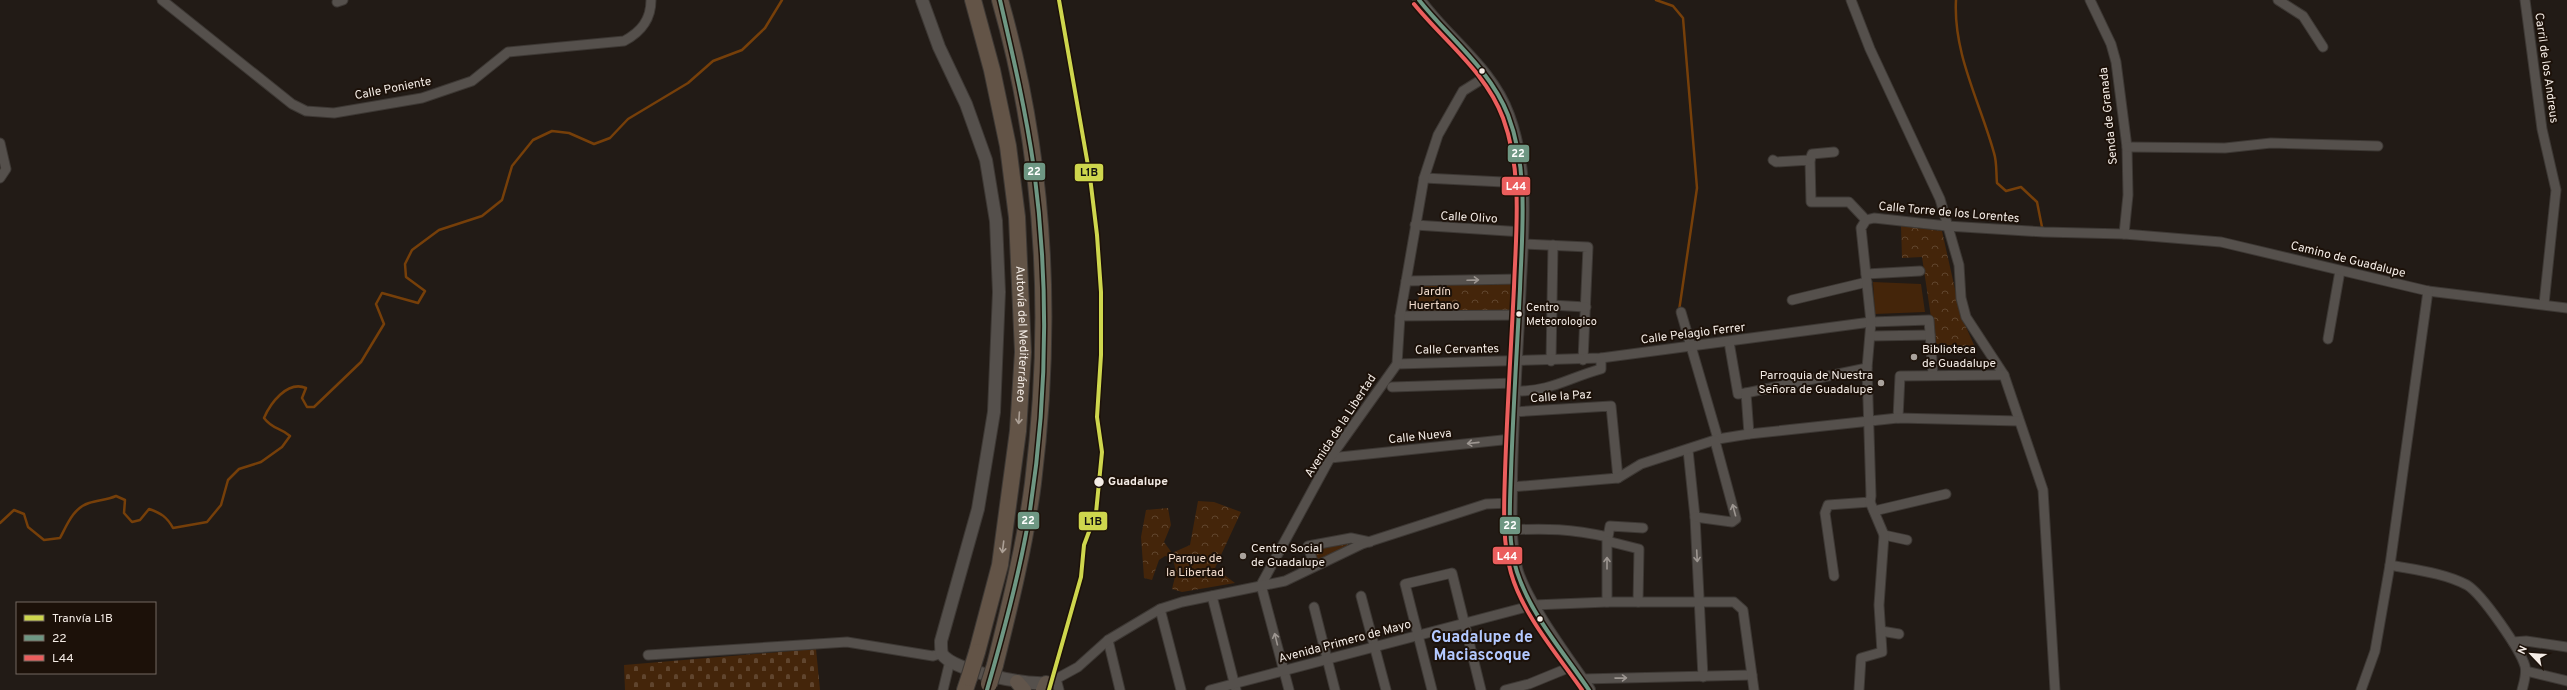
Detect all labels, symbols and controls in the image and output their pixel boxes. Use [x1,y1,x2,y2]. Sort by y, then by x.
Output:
street label: Carril de los Andreus [2530,12,2562,124]
unlabelled marker [1477,66,1487,76]
street label: Senda de Granada [2096,66,2122,166]
street label: Calle Poniente [353,74,433,104]
line badge: 22 [1507,144,1530,163]
text: 22 [1511,147,1525,161]
line badge: 22 [1023,162,1046,181]
line badge: L1B [1074,163,1104,182]
text: 22 [1027,165,1041,179]
text: L1B [1080,166,1098,180]
line badge: L44 [1501,176,1531,196]
text: L44 [1506,180,1526,194]
street label: Calle Torre de los Lorentes [1878,199,2020,227]
street label: Calle Olivo [1440,209,1498,228]
street label: Camino de Guadalupe [2289,238,2407,282]
street label: Autovía del Mediterráneo [1011,266,1031,403]
one-way arrow [1466,276,1479,284]
park label: Jardín Huertano [1408,284,1460,314]
place label: Centro Meteorologico [1526,301,1597,329]
marker: Centro Meteorologico [1514,309,1524,319]
street label: Calle Pelagio Ferrer [1640,320,1747,348]
street label: Calle Cervantes [1415,341,1499,359]
place label: Biblioteca de Guadalupe [1922,342,1996,372]
marker: Biblioteca de Guadalupe [1909,352,1919,362]
place label: Parroquia de Nuestra Señora de Guadalupe [1758,368,1873,398]
street label: Avenida de la Libertad [1302,371,1380,481]
marker: Parroquia de Nuestra Señora de Guadalupe [1876,378,1886,388]
street label: Calle la Paz [1530,387,1592,407]
one-way arrow [1015,411,1022,424]
street label: Calle Nueva [1388,426,1452,448]
one-way arrow [1467,439,1480,447]
place label: Guadalupe [1108,474,1168,490]
marker: Guadalupe [1092,475,1106,489]
one-way arrow [1730,504,1738,517]
line badge: 22 [1017,511,1040,530]
line badge: L1B [1078,511,1108,531]
text: 22 [1021,514,1035,528]
text: L1B [1084,515,1102,529]
line badge: 22 [1499,516,1521,535]
text: 22 [1503,519,1517,533]
one-way arrow [999,540,1006,553]
place label: Centro Social de Guadalupe [1251,541,1325,571]
line badge: L44 [1492,546,1523,565]
one-way arrow [1693,549,1700,562]
text: L44 [1497,550,1517,564]
park label: Parque de la Libertad [1166,551,1224,581]
marker: Centro Social de Guadalupe [1238,551,1248,561]
one-way arrow [1603,557,1611,570]
legend [16,602,156,674]
text: Tranvía L1B [52,611,113,627]
unlabelled marker [1535,614,1545,624]
street label: Avenida Primero de Mayo [1277,617,1413,667]
district label: Guadalupe de Maciascoque [1431,628,1533,666]
text: 22 [52,631,67,647]
one-way arrow [1271,632,1279,645]
north arrow [2511,634,2551,674]
text: N [2515,644,2531,657]
text: L44 [52,651,74,667]
one-way arrow [1614,674,1627,682]

